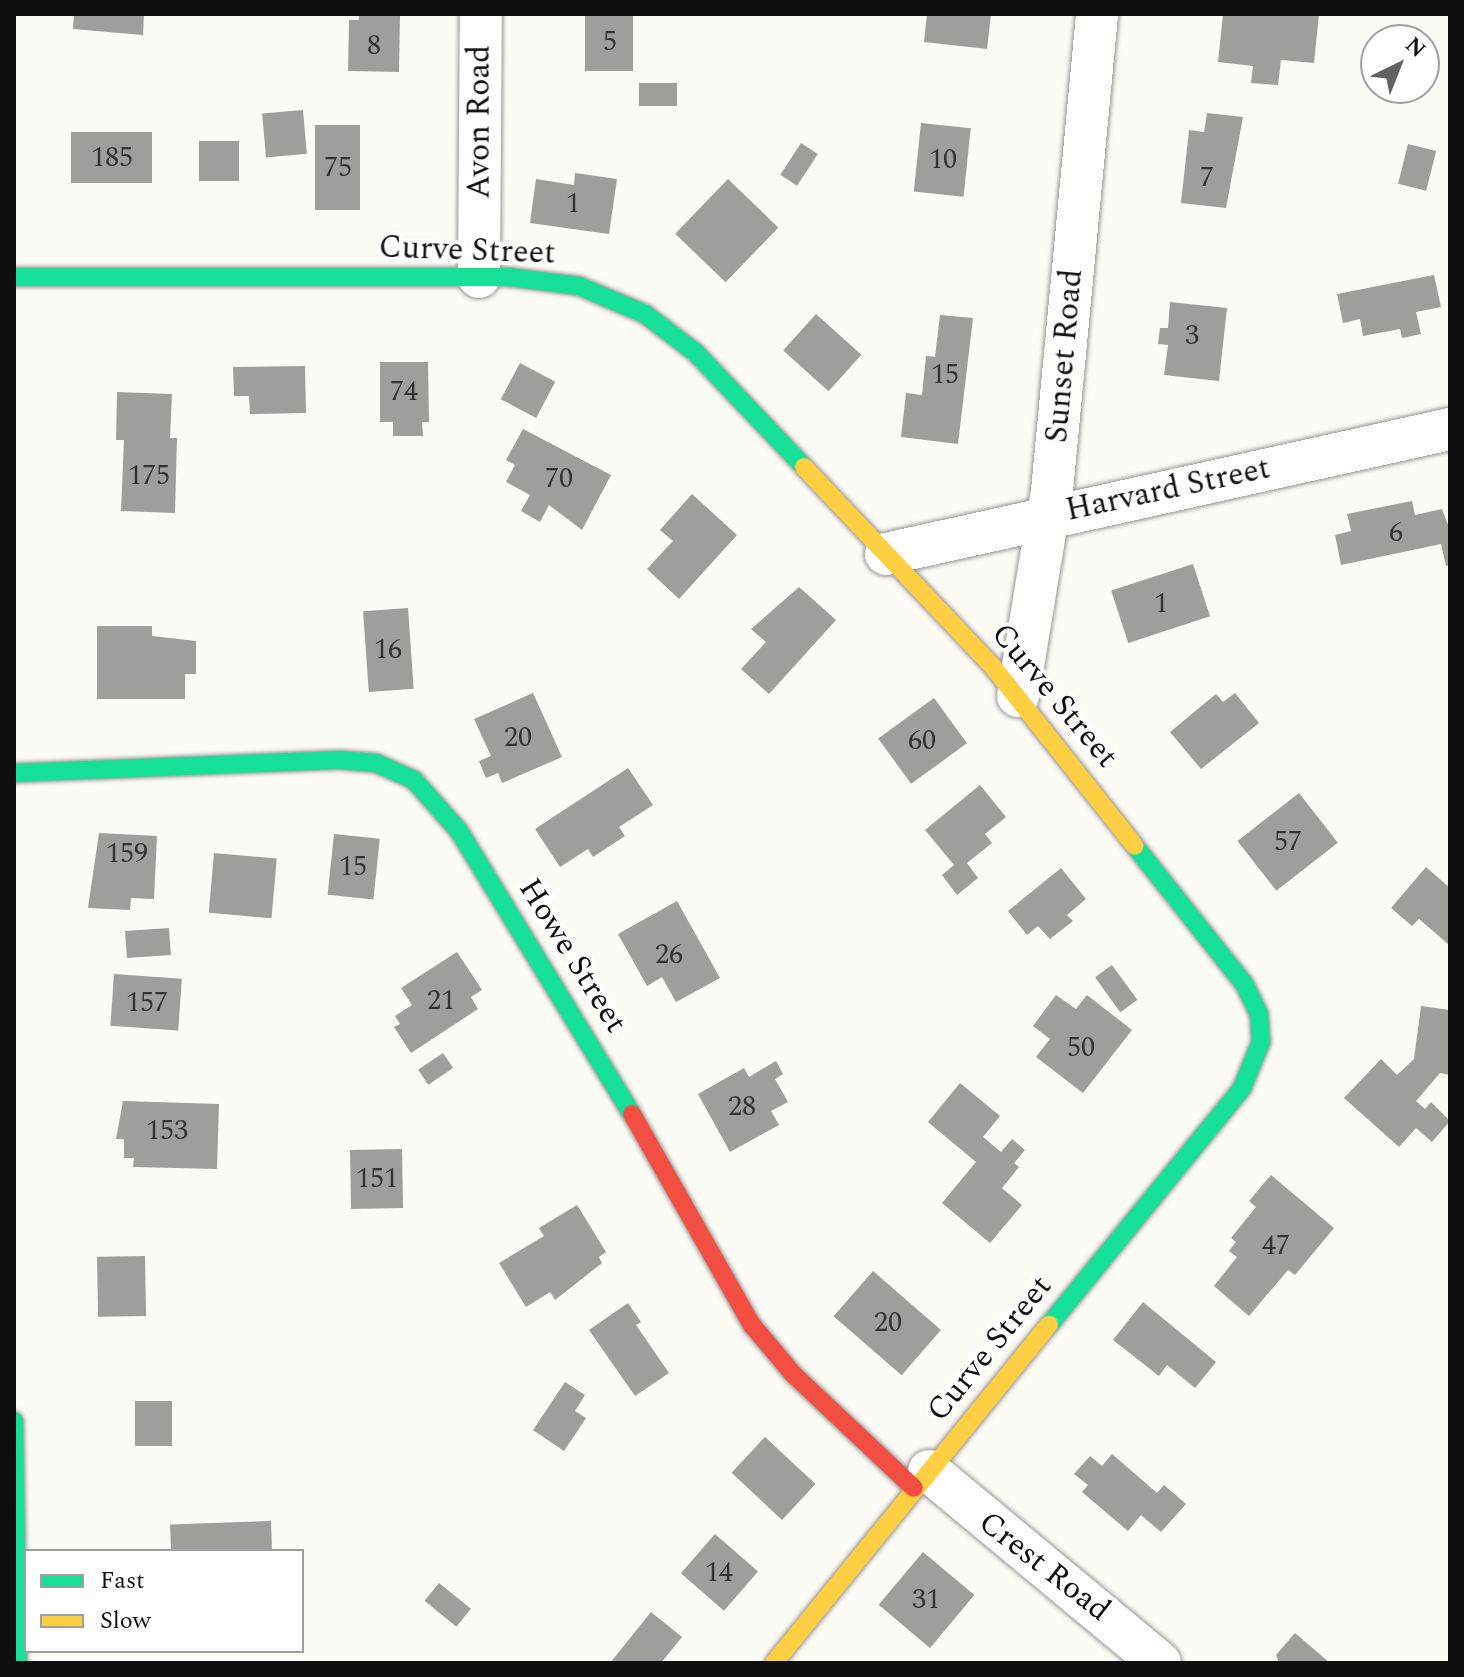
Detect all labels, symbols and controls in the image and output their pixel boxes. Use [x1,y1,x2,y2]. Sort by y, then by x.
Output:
north arrow [1360,24,1440,104]
house number: 5 [603,25,617,59]
house number: 8 [367,29,381,63]
text: N [1398,29,1433,66]
street label: Avon Road [461,45,499,199]
house number: 185 [91,141,133,175]
house number: 10 [929,143,957,177]
house number: 75 [324,151,352,185]
house number: 7 [1200,161,1214,195]
house number: 1 [566,187,580,221]
street label: Curve Street [378,229,556,273]
street label: Sunset Road [1038,267,1092,445]
house number: 3 [1185,319,1199,353]
house number: 15 [931,358,959,392]
house number: 74 [390,375,418,409]
street label: Harvard Street [1062,450,1274,530]
house number: 175 [128,459,170,493]
house number: 70 [545,462,573,496]
house number: 6 [1389,516,1403,550]
house number: 1 [1154,587,1168,621]
street label: Curve Street [983,616,1125,776]
house number: 16 [374,633,402,667]
house number: 20 [504,721,532,755]
house number: 60 [908,724,936,758]
house number: 57 [1274,825,1302,859]
house number: 159 [106,837,148,871]
house number: 15 [339,850,367,884]
street label: Howe Street [509,872,635,1040]
house number: 26 [655,938,683,972]
house number: 21 [427,984,455,1018]
house number: 157 [126,986,168,1020]
house number: 50 [1067,1031,1095,1065]
house number: 28 [728,1090,756,1124]
house number: 153 [146,1114,188,1148]
house number: 151 [356,1162,398,1196]
house number: 47 [1262,1229,1290,1263]
street label: Curve Street [919,1268,1061,1430]
house number: 20 [874,1306,902,1340]
street label: Crest Road [971,1504,1117,1630]
legend [24,1549,304,1653]
house number: 14 [705,1556,733,1590]
text: Fast [100,1563,145,1599]
house number: 31 [912,1583,940,1617]
text: Slow [100,1603,151,1639]

